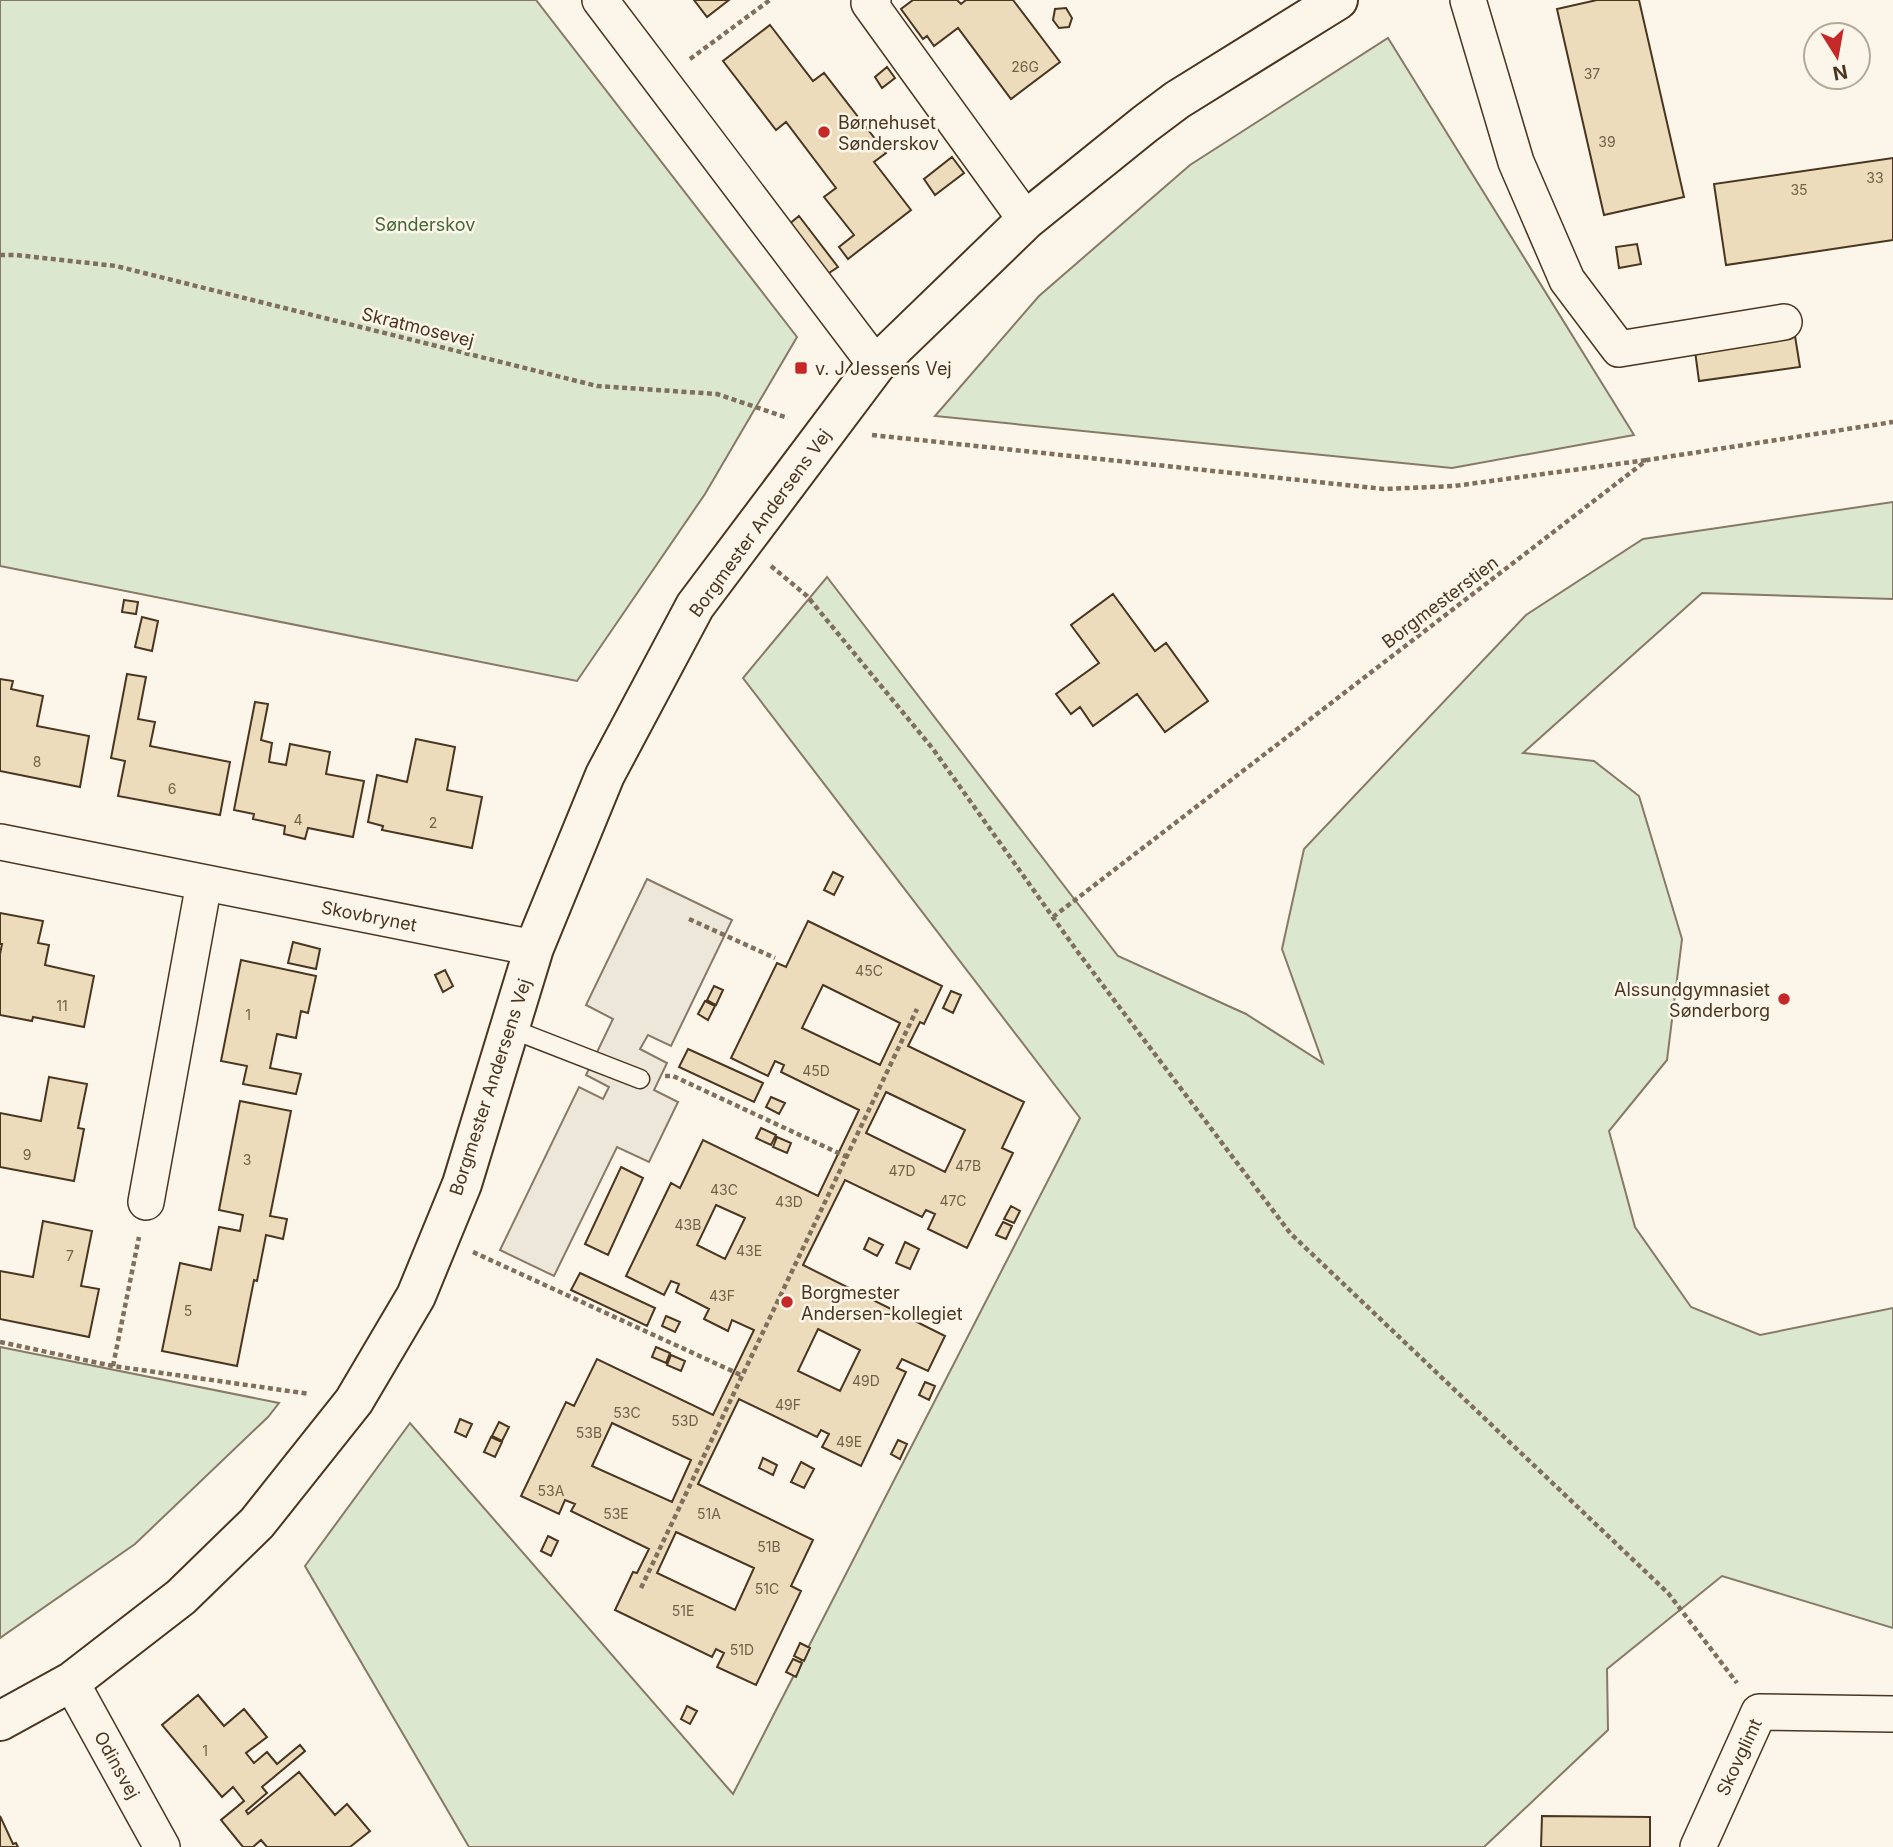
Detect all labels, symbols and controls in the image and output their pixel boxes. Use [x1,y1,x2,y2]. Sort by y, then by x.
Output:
north arrow [1802,21,1872,91]
house number: 26G [1011,58,1039,75]
text: N [1831,60,1849,85]
house number: 37 [1584,65,1600,82]
place label: Børnehuset Sønderskov [838,112,939,154]
marker: Børnehuset Sønderskov [816,124,832,140]
house number: 39 [1598,133,1616,150]
house number: 33 [1866,169,1884,186]
house number: 35 [1790,181,1808,198]
park label: Sønderskov [375,214,475,235]
street label: Skratmosevej [360,303,476,351]
place label: v. J Jessens Vej [815,358,952,379]
marker: v. J Jessens Vej [793,360,809,376]
street label: Borgmester Andersens Vej [685,425,835,621]
street label: Borgmesterstien [1378,552,1502,652]
house number: 8 [33,753,41,770]
house number: 6 [168,780,176,797]
house number: 4 [293,811,303,828]
house number: 2 [429,814,437,831]
street label: Skovbrynet [319,896,419,936]
house number: 45C [855,962,883,979]
street label: Borgmester Andersens Vej [445,976,535,1198]
place label: Alssundgymnasiet Sønderborg [1614,979,1770,1021]
marker: Alssundgymnasiet Sønderborg [1776,991,1792,1007]
house number: 11 [56,997,68,1014]
house number: 1 [245,1006,251,1023]
house number: 45D [802,1062,830,1079]
house number: 9 [23,1146,31,1163]
house number: 3 [243,1151,251,1168]
house number: 47B [955,1157,981,1174]
house number: 47D [888,1162,916,1179]
house number: 43C [710,1181,738,1198]
house number: 47C [939,1192,967,1209]
house number: 43D [775,1193,803,1210]
house number: 43B [675,1216,701,1233]
house number: 43E [736,1242,762,1259]
house number: 7 [66,1247,74,1264]
place label: Borgmester Andersen-kollegiet [801,1282,963,1324]
house number: 43F [709,1287,735,1304]
marker: Borgmester Andersen-kollegiet [779,1294,795,1310]
house number: 5 [184,1302,192,1319]
house number: 49D [852,1372,880,1389]
house number: 49F [775,1396,801,1413]
house number: 53C [613,1404,641,1421]
house number: 53D [671,1412,699,1429]
house number: 53B [576,1424,602,1441]
house number: 49E [836,1433,862,1450]
house number: 53A [538,1482,565,1499]
house number: 53E [603,1505,629,1522]
house number: 51A [697,1505,721,1522]
house number: 51B [757,1538,781,1555]
house number: 51C [755,1580,779,1597]
house number: 51E [672,1602,694,1619]
house number: 51D [730,1641,754,1658]
street label: Skovglimt [1712,1715,1766,1799]
street label: Odinsvej [90,1728,144,1802]
house number: 1 [202,1742,208,1759]

